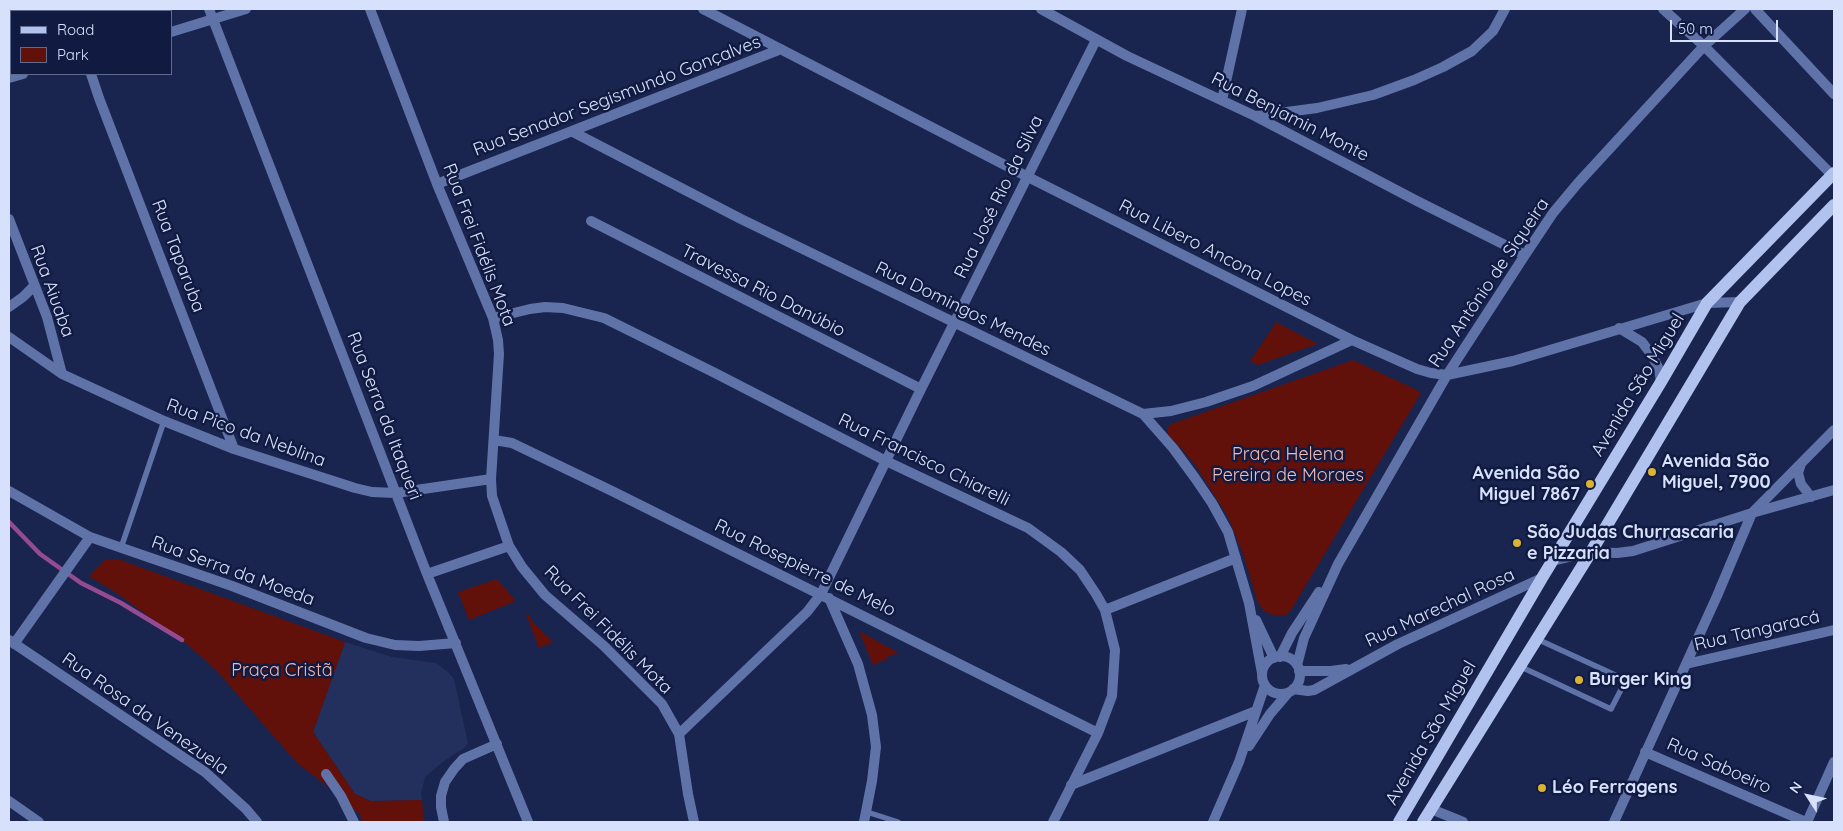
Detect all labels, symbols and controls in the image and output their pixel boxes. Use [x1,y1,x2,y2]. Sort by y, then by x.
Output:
legend [10,10,172,75]
scale bar [1673,10,1780,42]
text: 50 m [1678,19,1713,38]
text: Road [57,20,94,39]
street label: Rua Senador Segismundo Gonçalves [470,31,764,161]
text: Park [57,45,89,64]
street label: Rua Benjamin Monte [1208,68,1372,166]
street label: Rua José Rio da Silva [950,112,1048,282]
street label: Rua Frei Fidélis Mota [438,161,520,329]
street label: Rua Antônio de Siqueira [1424,194,1554,372]
street label: Rua Libero Ancona Lopes [1115,195,1315,311]
street label: Rua Taparuba [147,197,209,315]
street label: Travessa Rio Danúbio [677,240,849,342]
street label: Rua Aiuaba [25,242,79,340]
street label: Rua Domingos Mendes [872,257,1054,361]
street label: Avenida São Miguel [1587,310,1689,460]
street label: Rua Serra da Itaqueri [342,329,426,503]
street label: Rua Pico da Neblina [163,394,329,472]
street label: Rua Francisco Chiarelli [835,409,1013,511]
park label: Praça Helena Pereira de Moraes [1212,444,1364,486]
place label: Avenida São Miguel, 7900 [1662,451,1771,494]
place label: Avenida São Miguel 7867 [1472,463,1580,506]
marker: Avenida São Miguel, 7900 [1646,466,1658,478]
marker: Avenida São Miguel 7867 [1584,478,1596,490]
street label: Rua Rosepierre de Melo [711,515,899,621]
place label: São Judas Churrascaria e Pizzaria [1527,522,1734,564]
street label: Rua Serra da Moeda [148,531,318,611]
marker: São Judas Churrascaria e Pizzaria [1511,537,1523,549]
street label: Rua Frei Fidélis Mota [539,561,677,699]
street label: Rua Marechal Rosa [1362,564,1518,652]
street label: Rua Tangaracá [1692,606,1822,656]
street label: Rua Rosa da Venezuela [58,648,232,780]
street label: Avenida São Miguel [1381,657,1481,809]
park label: Praça Cristã [231,660,333,682]
place label: Burger King [1589,669,1692,691]
marker: Burger King [1573,674,1585,686]
street label: Rua Saboeiro [1663,733,1775,799]
north arrow [1783,771,1833,821]
place label: Léo Ferragens [1552,777,1677,799]
text: N [1785,778,1806,797]
marker: Léo Ferragens [1536,782,1548,794]

